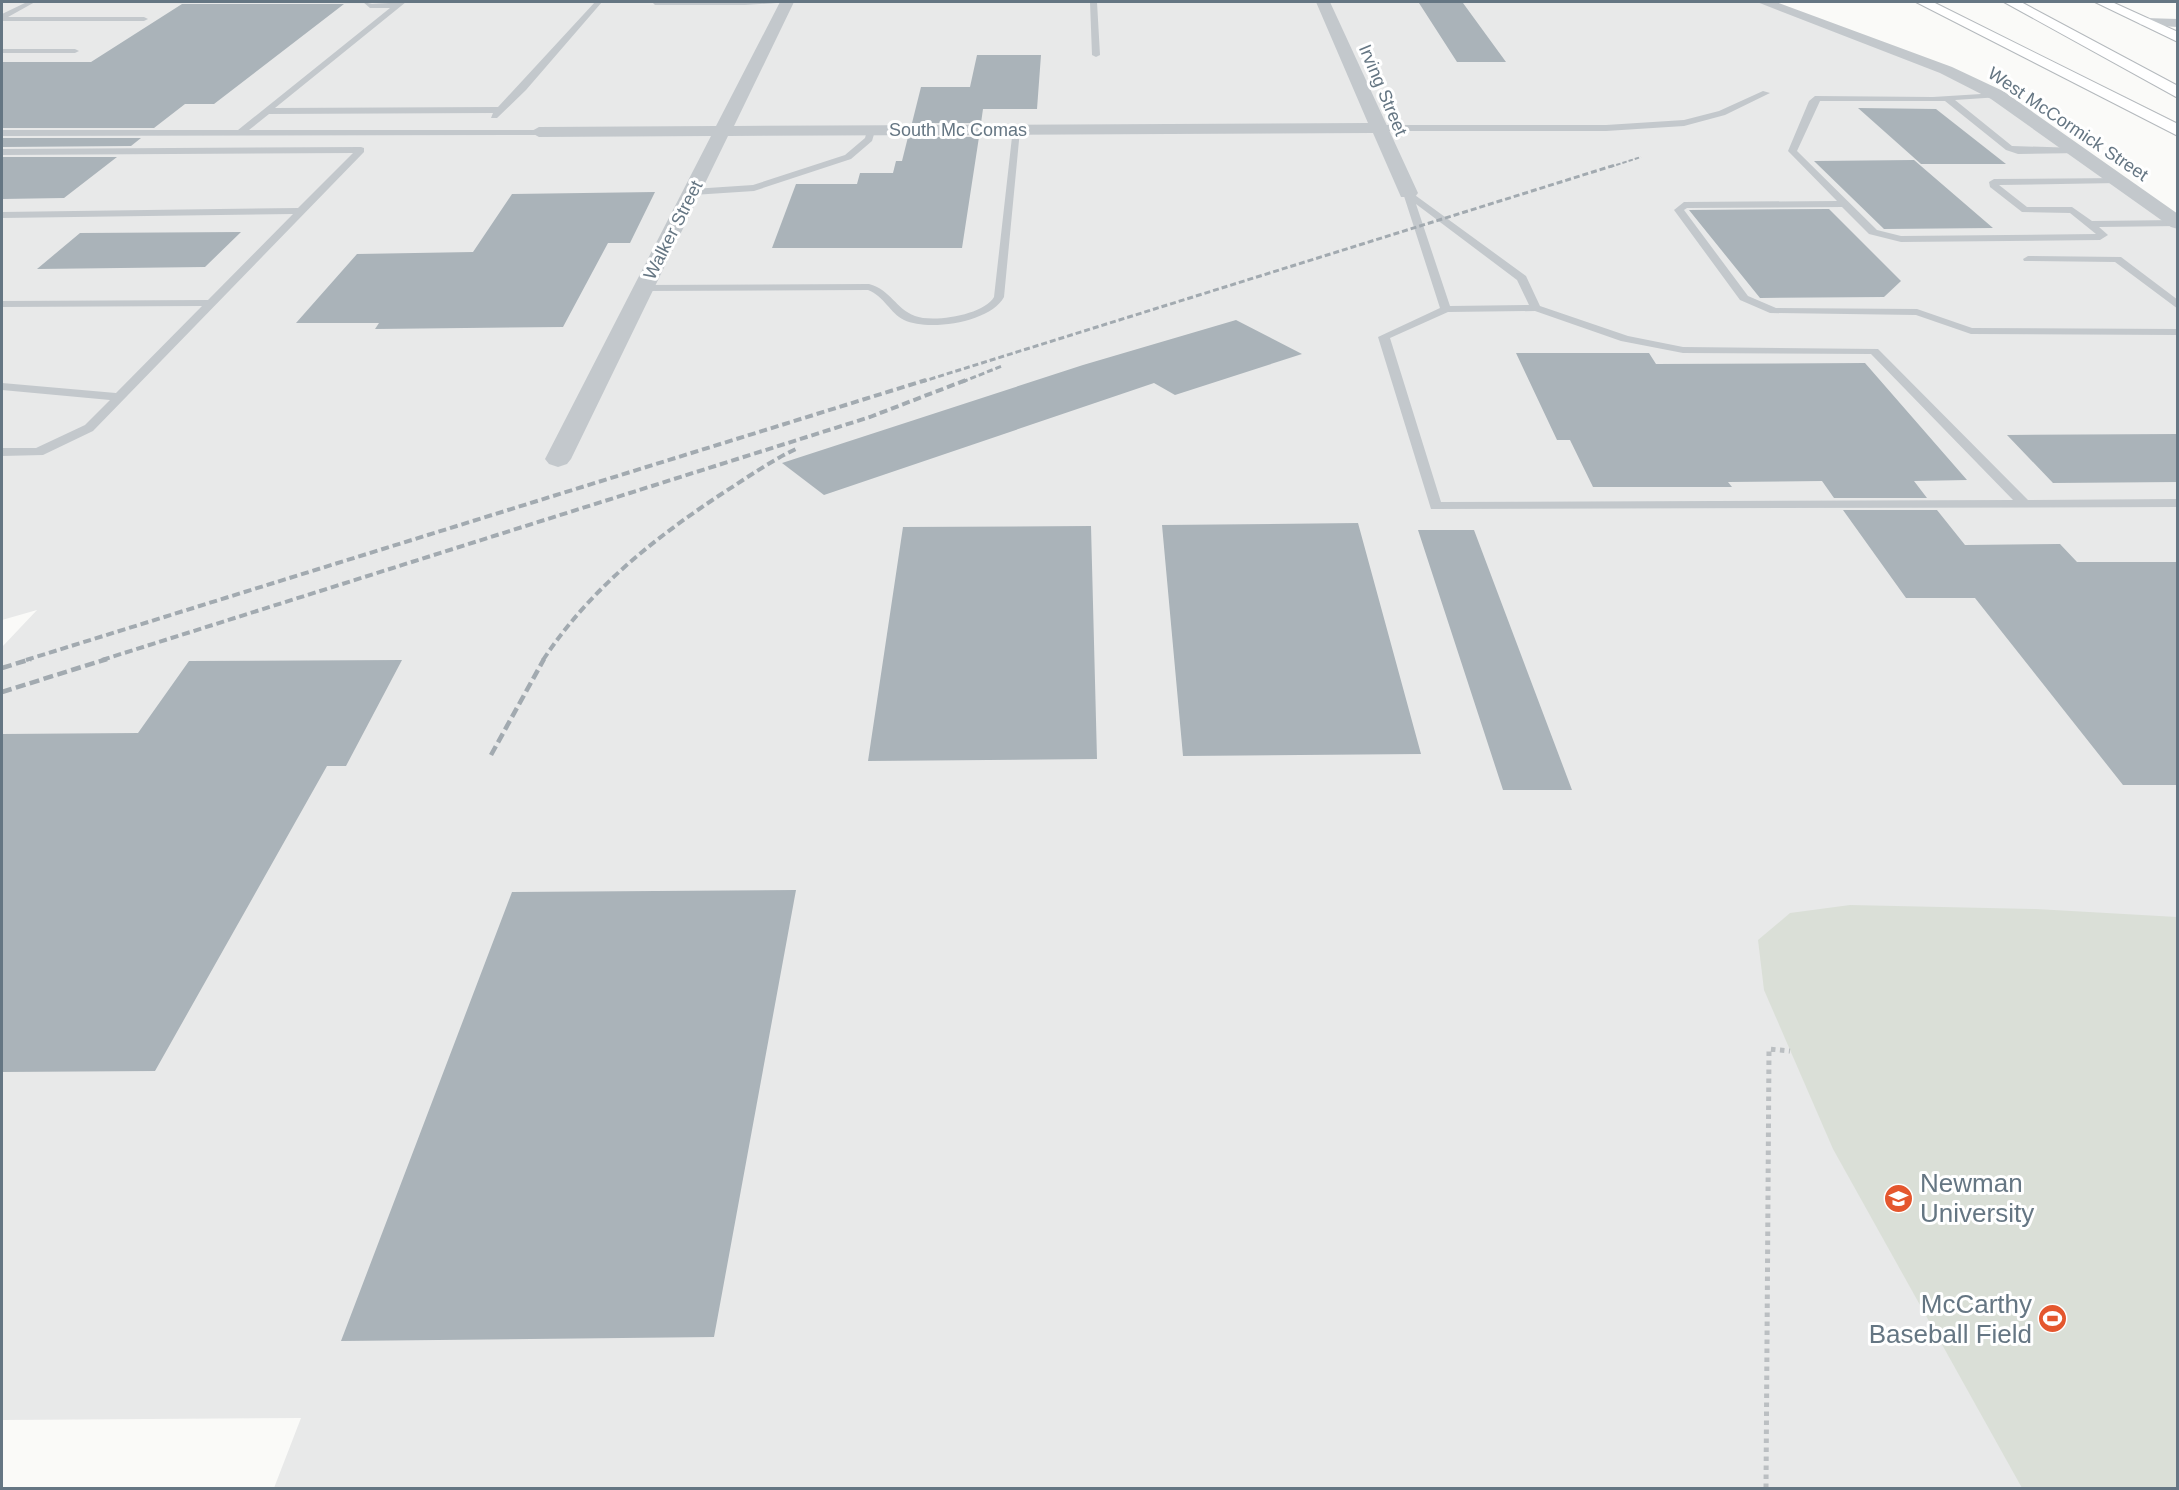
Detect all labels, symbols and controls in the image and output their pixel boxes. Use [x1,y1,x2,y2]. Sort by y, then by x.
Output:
street label: Irving Street [1355,41,1411,139]
street label: West McCormick Street [1984,63,2152,185]
street label: South Mc Comas [889,120,1027,140]
street label: Walker Street [639,177,707,283]
place label: Newman University [1920,1168,2034,1228]
school or university icon: Newman University [1883,1182,1915,1214]
place label: McCarthy Baseball Field [1869,1289,2032,1349]
sports icon: McCarthy Baseball Field [2037,1303,2069,1335]

